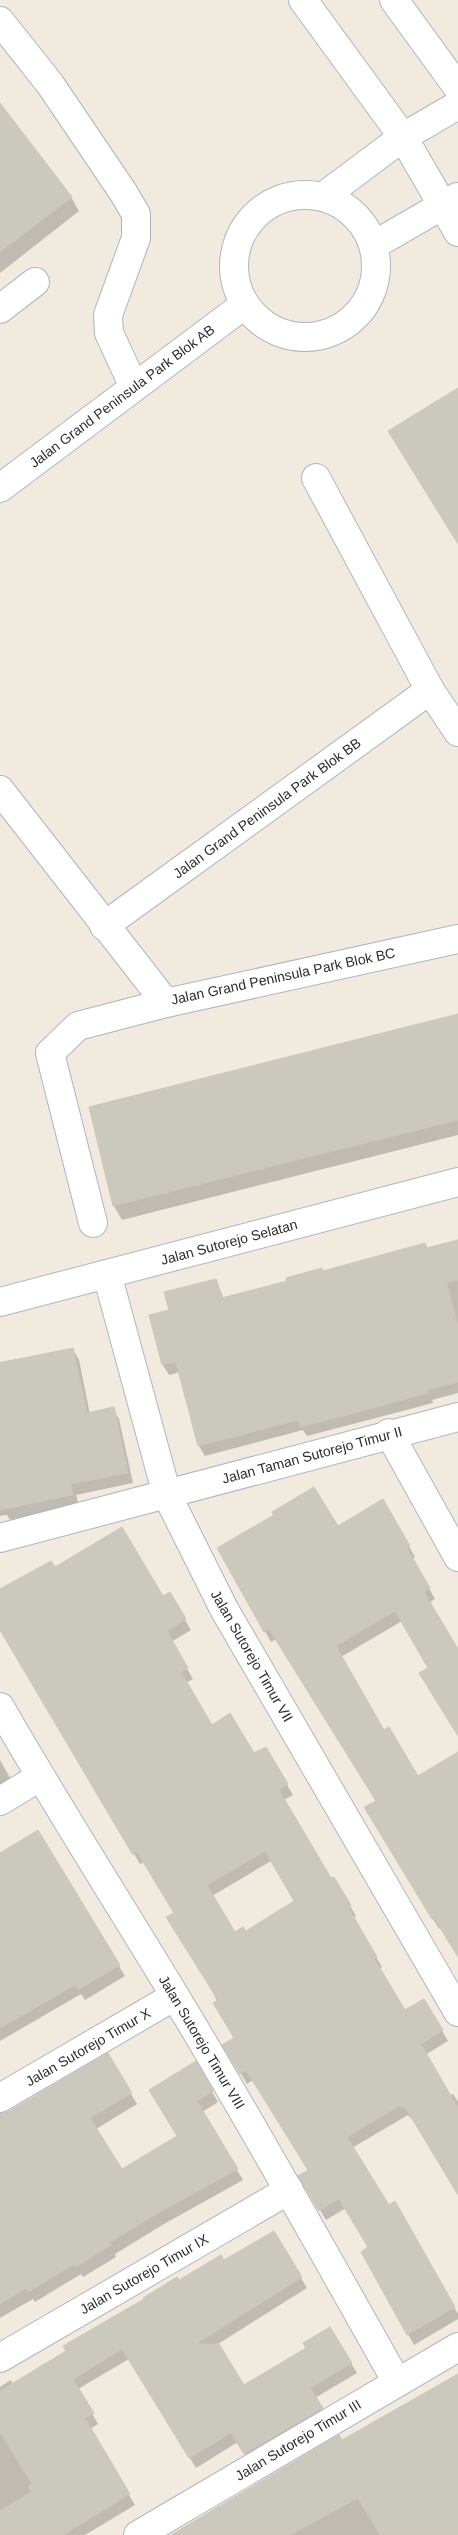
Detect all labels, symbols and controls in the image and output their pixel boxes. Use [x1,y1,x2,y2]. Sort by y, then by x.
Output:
street label: Jalan Grand Peninsula Park Blok AB [26,321,218,471]
street label: Jalan Grand Peninsula Park Blok BB [170,735,364,881]
street label: Jalan Grand Peninsula Park Blok BC [169,944,397,1008]
street label: Jalan Sutorejo Selatan [159,1216,299,1268]
street label: Jalan Taman Sutorejo Timur II [220,1423,404,1487]
street label: Jalan Sutorejo Timur VII [208,1587,296,1725]
street label: Jalan Sutorejo Timur VIII [156,1972,248,2112]
street label: Jalan Sutorejo Timur X [23,2004,154,2089]
street label: Jalan Sutorejo Timur IX [77,2230,212,2317]
street label: Jalan Sutorejo Timur III [232,2396,364,2484]

